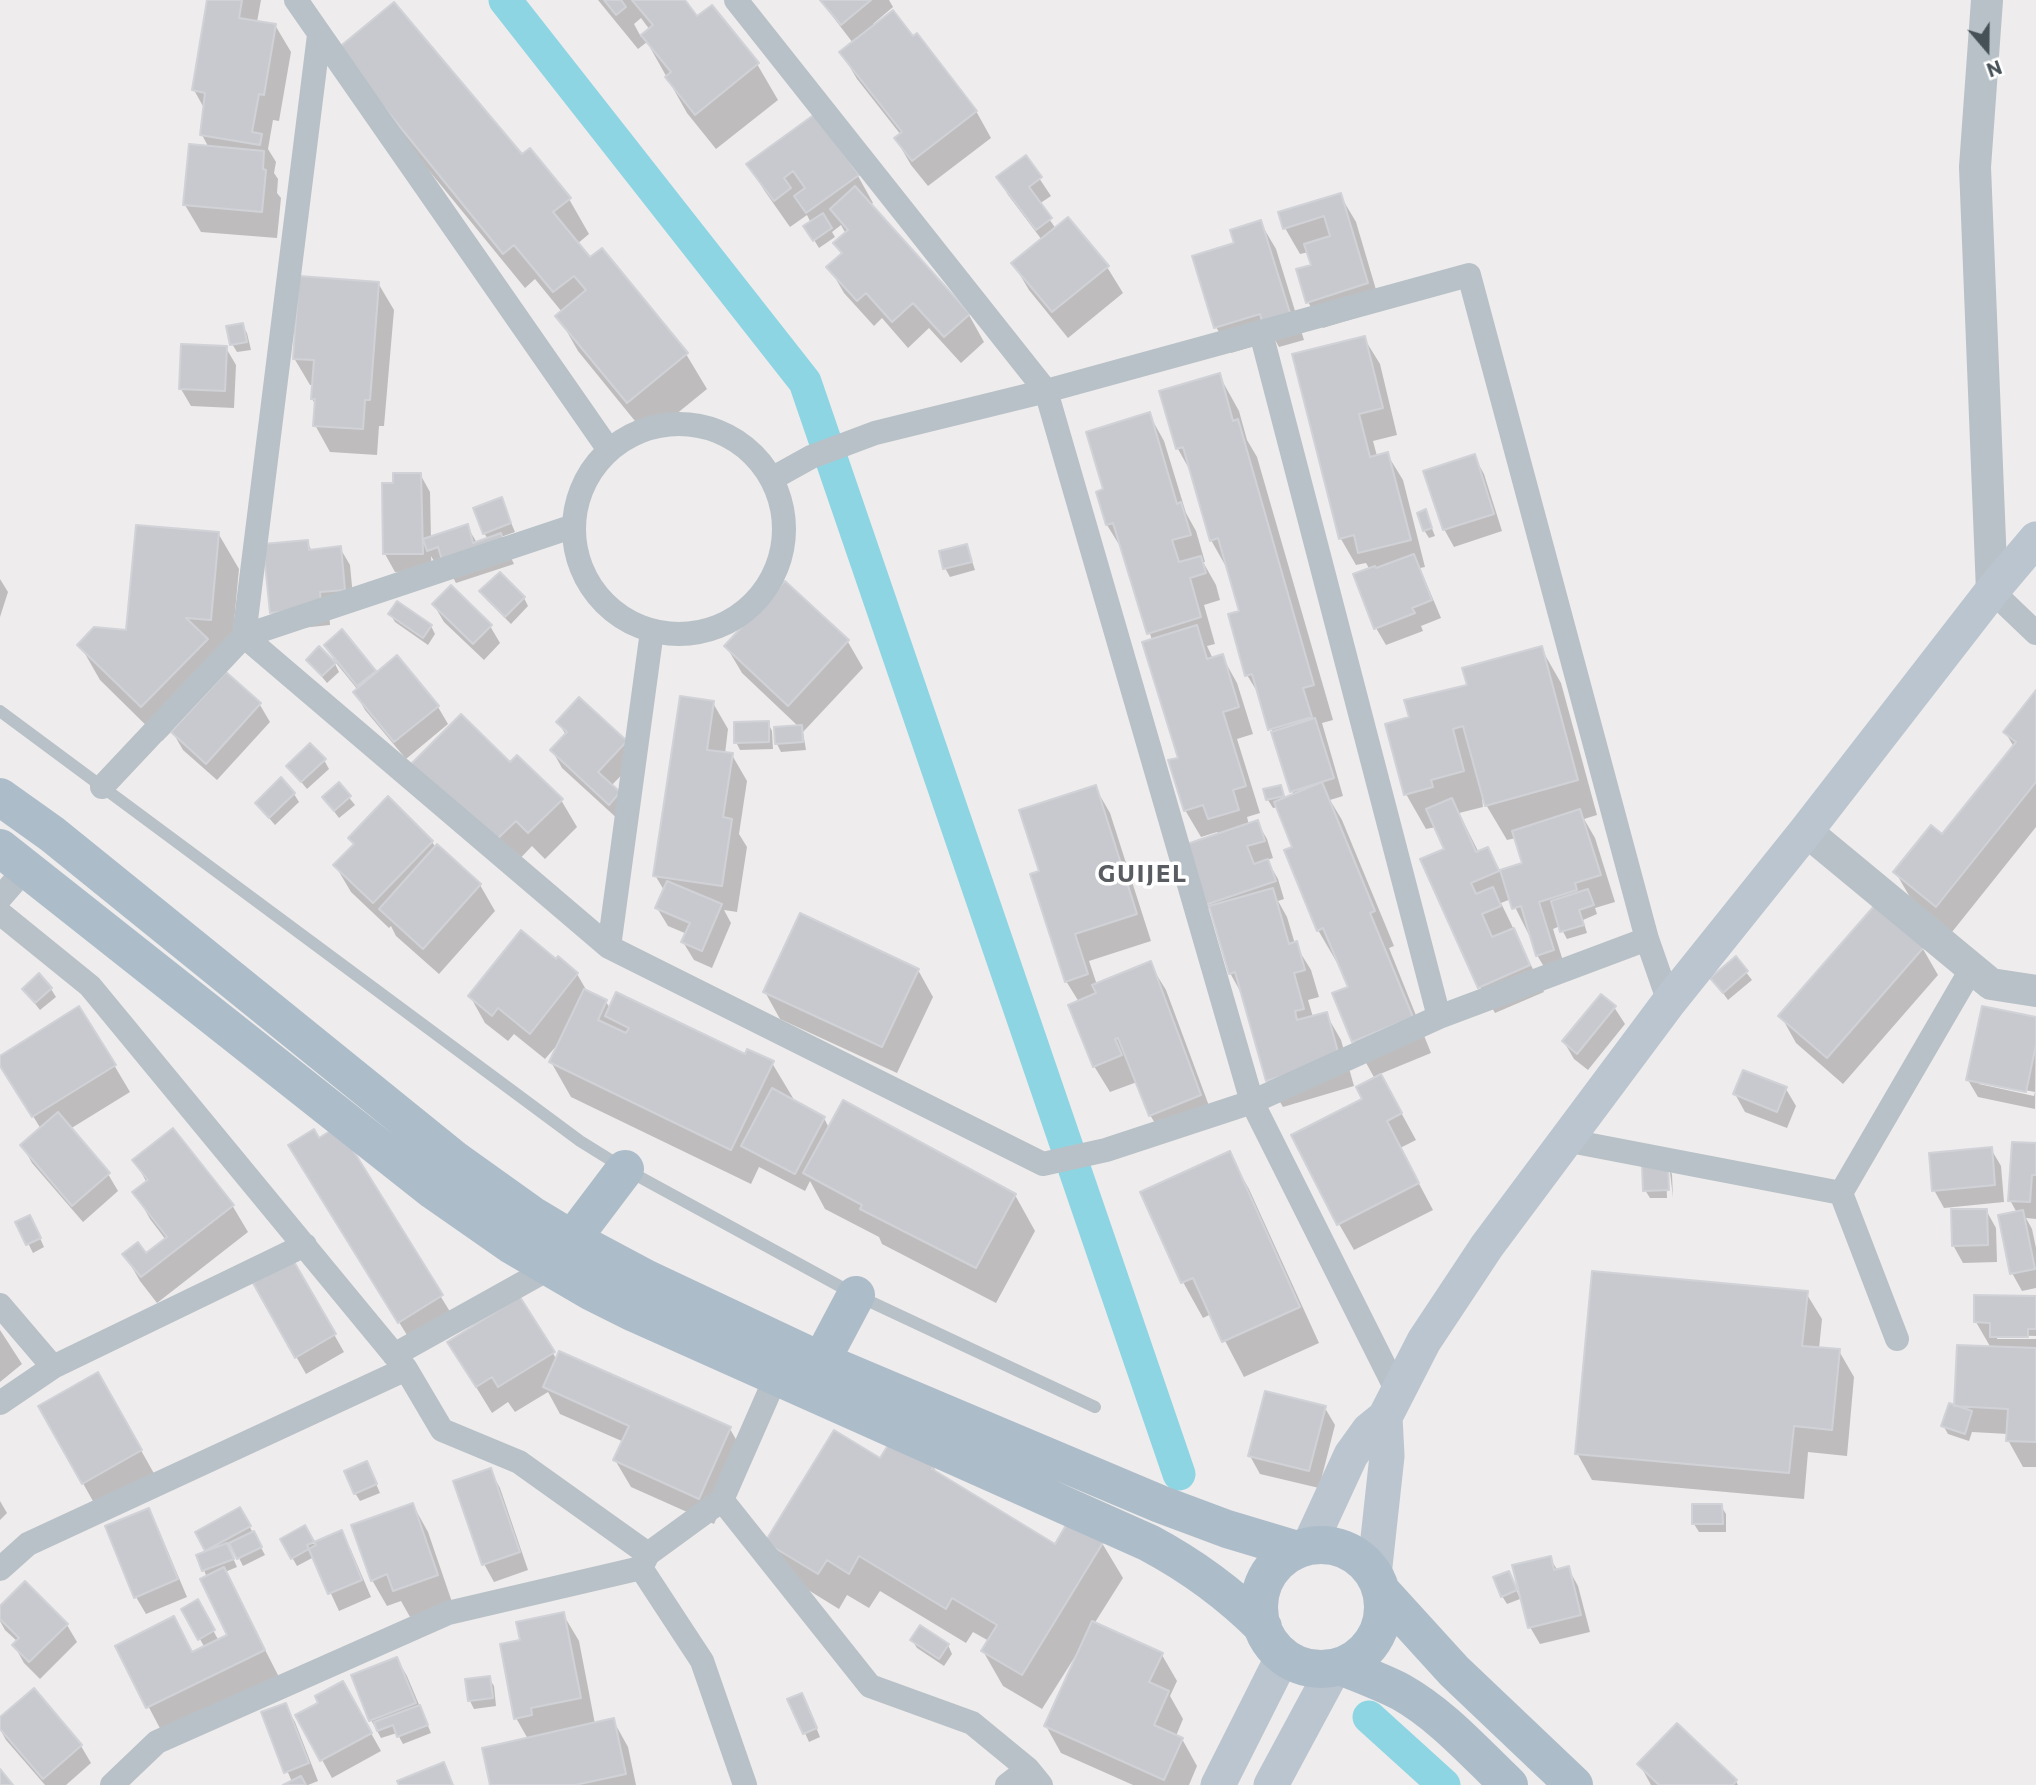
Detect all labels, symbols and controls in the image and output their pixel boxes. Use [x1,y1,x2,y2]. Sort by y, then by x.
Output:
north arrow [1952,14,2022,84]
text: N [1984,56,2005,82]
district label: GUIJEL [1099,860,1187,888]

